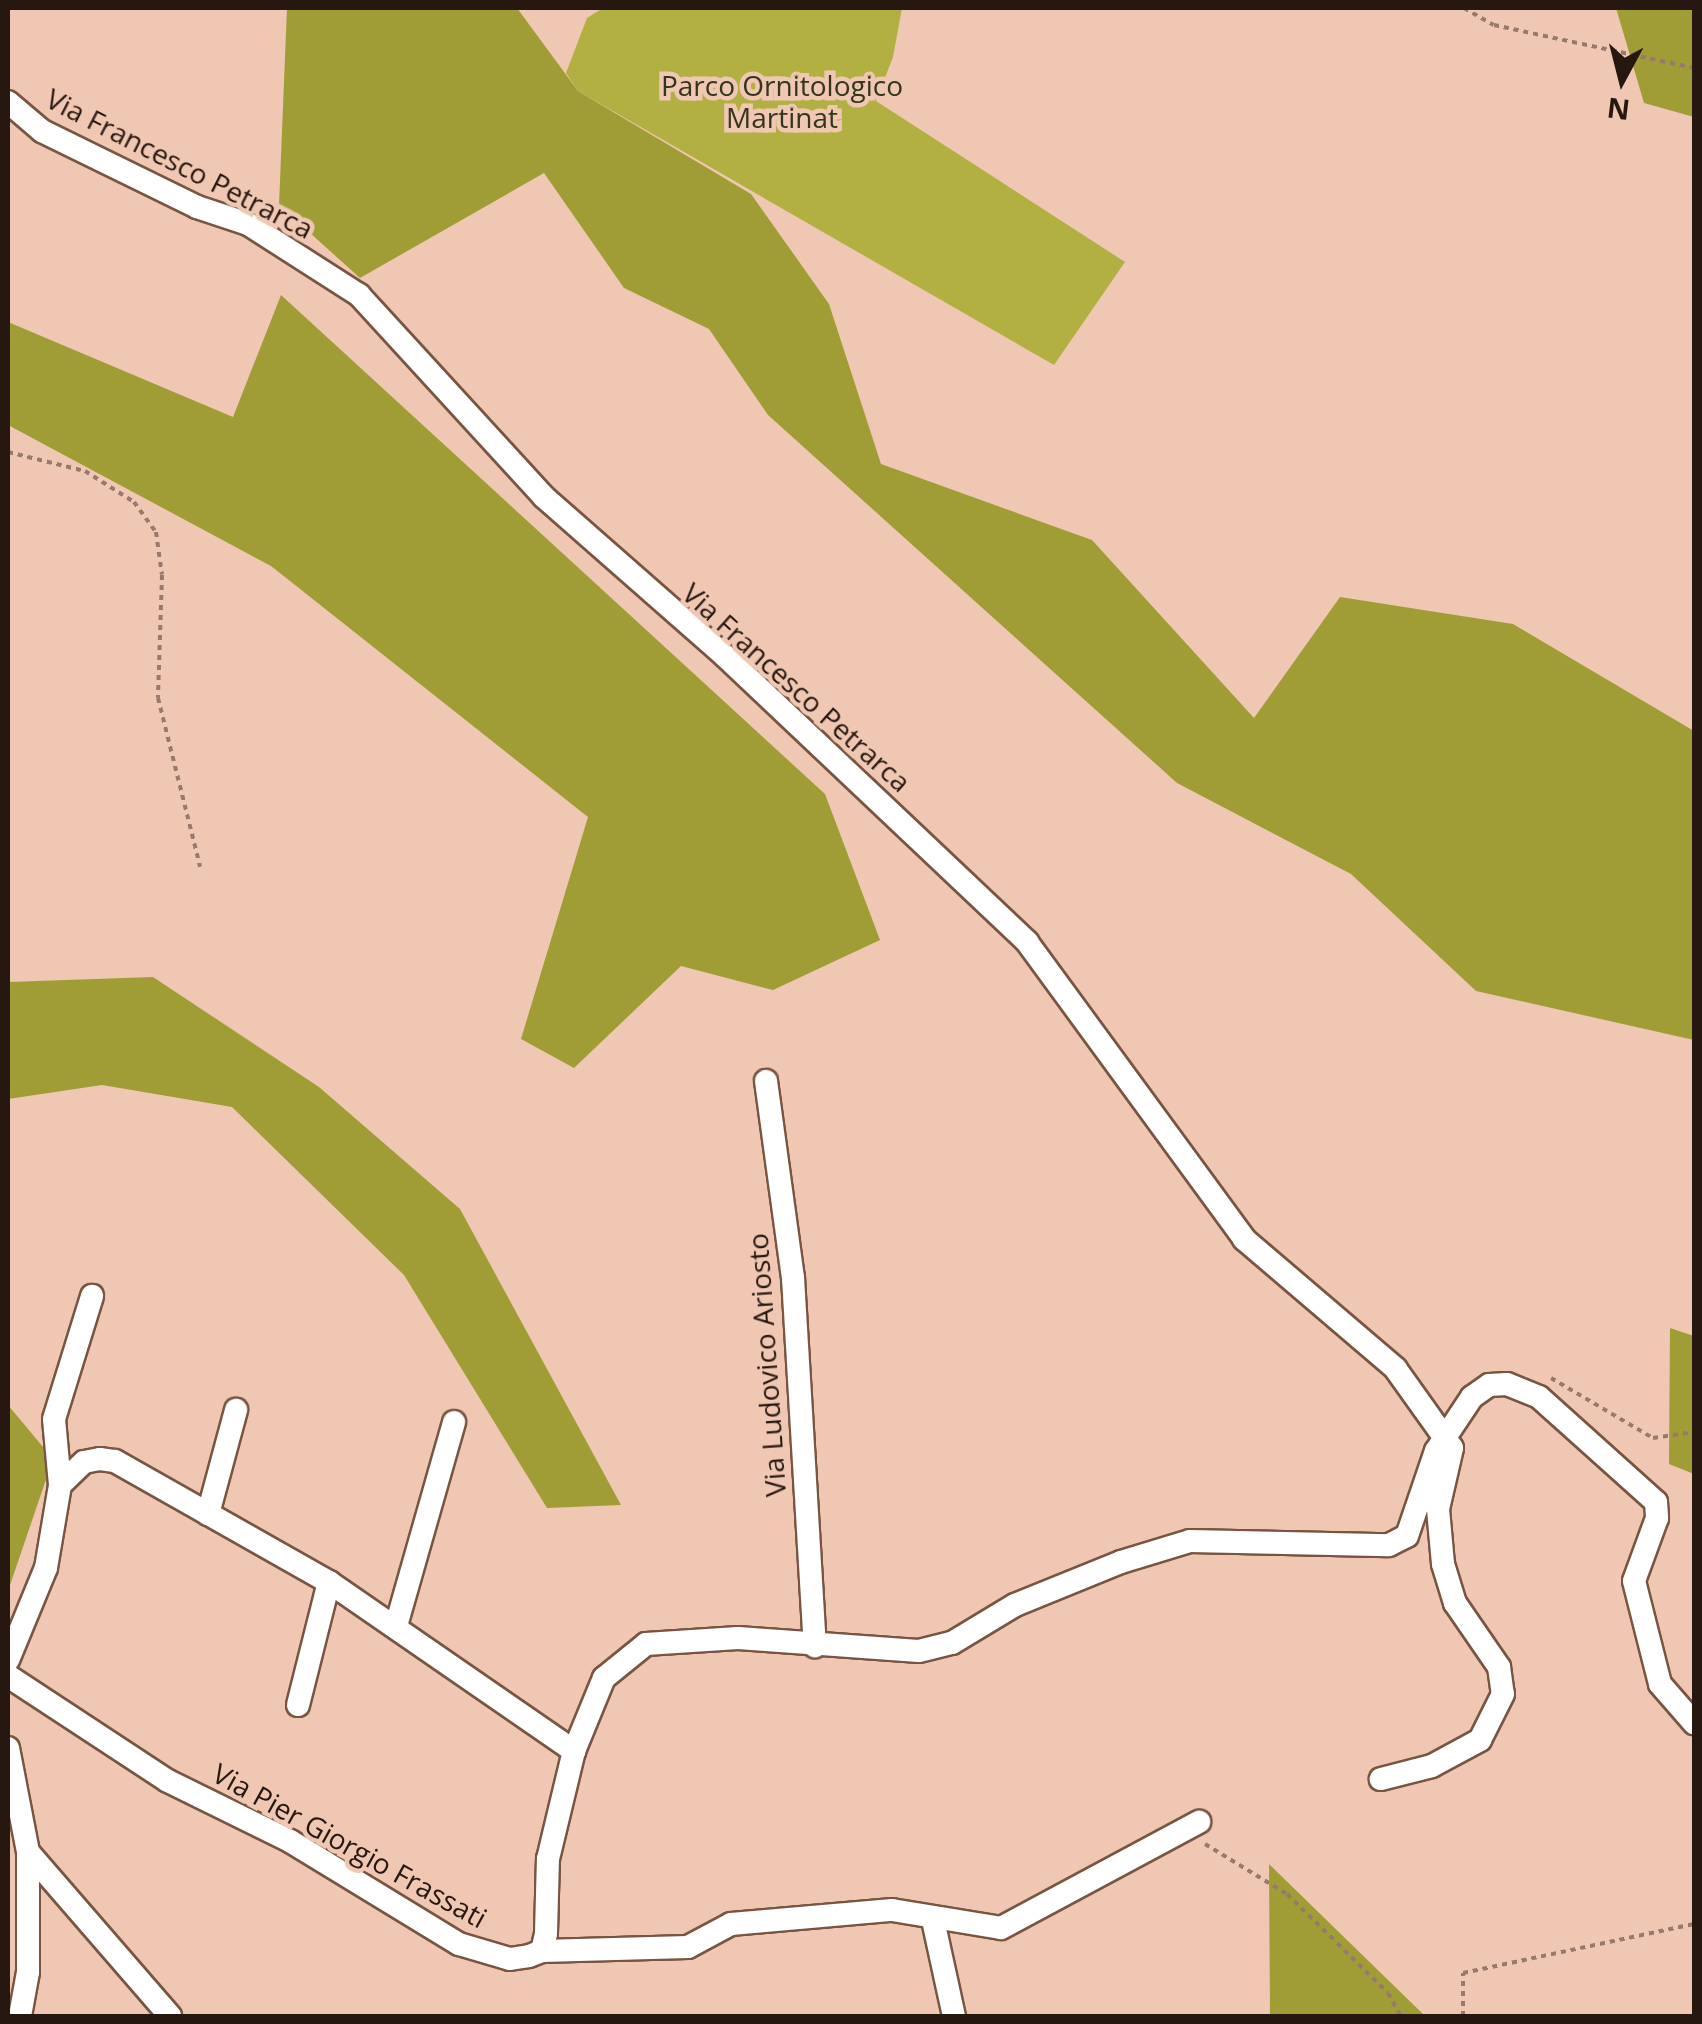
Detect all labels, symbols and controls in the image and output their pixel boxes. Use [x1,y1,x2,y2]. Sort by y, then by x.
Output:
north arrow [1572,30,1672,130]
park label: Parco Ornitologico Martinat [661,68,903,134]
street label: Via Francesco Petrarca [41,81,319,245]
text: N [1605,90,1632,130]
street label: Via Francesco Petrarca [676,576,918,798]
street label: Via Ludovico Ariosto [740,1232,792,1498]
street label: Via Pier Giorgio Frassati [207,1756,493,1934]

